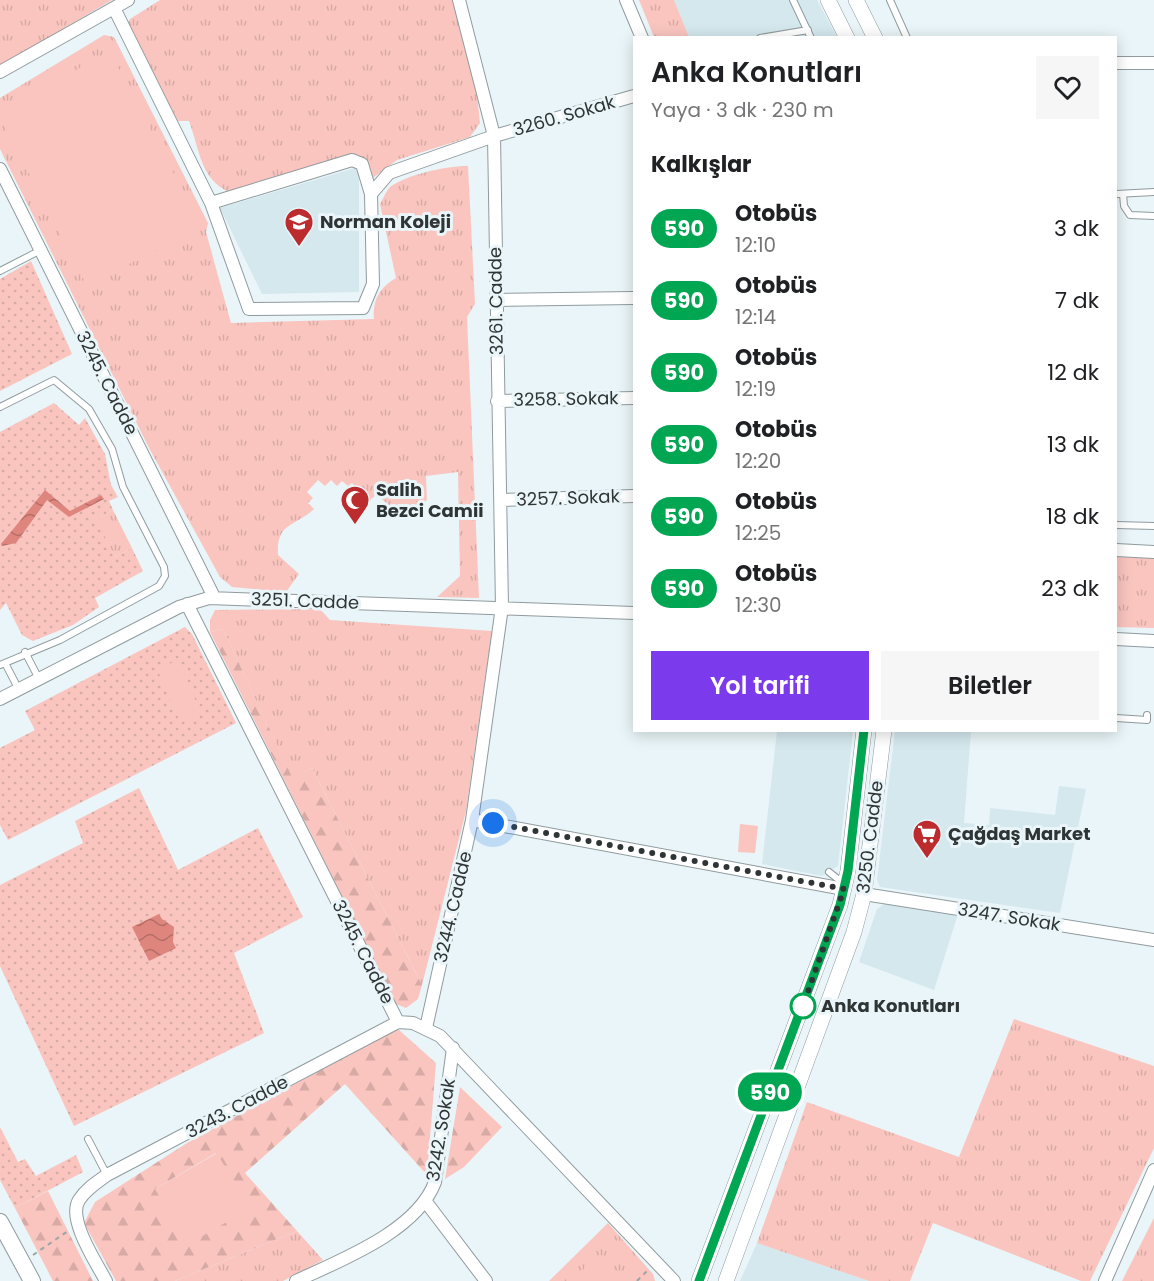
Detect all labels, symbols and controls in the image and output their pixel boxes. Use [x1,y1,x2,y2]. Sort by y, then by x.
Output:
text: Anka Konutları [651,53,862,92]
button: heart [1036,56,1099,119]
street label: 3260. Sokak [510,89,619,142]
text: Yaya · 3 dk · 230 m [651,96,834,124]
text: Kalkışlar [651,149,752,180]
text: Otobüs [735,198,817,229]
school or university icon: Norman Koleji [283,206,315,248]
place label: Norman Koleji [320,209,451,234]
text: 3 dk [1054,213,1099,244]
text: 590 [664,214,704,243]
text: 12:10 [735,231,776,259]
street label: 3261. Cadde [482,247,509,355]
text: Otobüs [735,270,817,301]
text: 7 dk [1055,285,1099,316]
text: 590 [664,286,704,315]
text: 12:14 [735,303,776,331]
street label: 3245. Cadde [70,326,144,439]
text: Otobüs [735,342,817,373]
text: 12 dk [1047,357,1099,388]
text: 590 [664,358,704,387]
text: 12:19 [735,375,776,403]
street label: 3258. Sokak [513,385,619,412]
text: Otobüs [735,414,817,445]
text: 13 dk [1047,429,1099,460]
text: 590 [664,430,704,459]
text: 12:20 [735,447,781,475]
place label: Salih Bezci Camii [376,477,484,523]
street label: 3257. Sokak [516,483,621,512]
mosque icon: Salih Bezci Camii [339,484,371,526]
text: Otobüs [735,486,817,517]
text: 18 dk [1046,501,1099,532]
text: 590 [664,502,704,531]
text: 12:25 [735,519,781,547]
text: Otobüs [735,558,817,589]
text: 23 dk [1041,573,1099,604]
text: 590 [664,574,704,603]
street label: 3251. Cadde [251,586,360,615]
text: 12:30 [735,591,782,619]
button: Yol tarifi [651,651,869,720]
button: Biletler [881,651,1099,720]
street label: 3250. Cadde [850,779,889,895]
your location [478,808,508,838]
supermarket icon: Çağdaş Market [911,818,943,860]
place label: Çağdaş Market [948,821,1090,846]
street label: 3244. Cadde [428,849,477,965]
street label: 3245. Cadde [326,895,400,1008]
street label: 3247. Sokak [956,896,1063,937]
marker: Anka Konutları [790,993,816,1019]
place label: Anka Konutları [821,993,960,1018]
street label: 3243. Cadde [181,1069,293,1144]
line badge: 590 [736,1072,804,1112]
street label: 3242. Sokak [420,1076,461,1183]
text: 590 [750,1078,790,1107]

